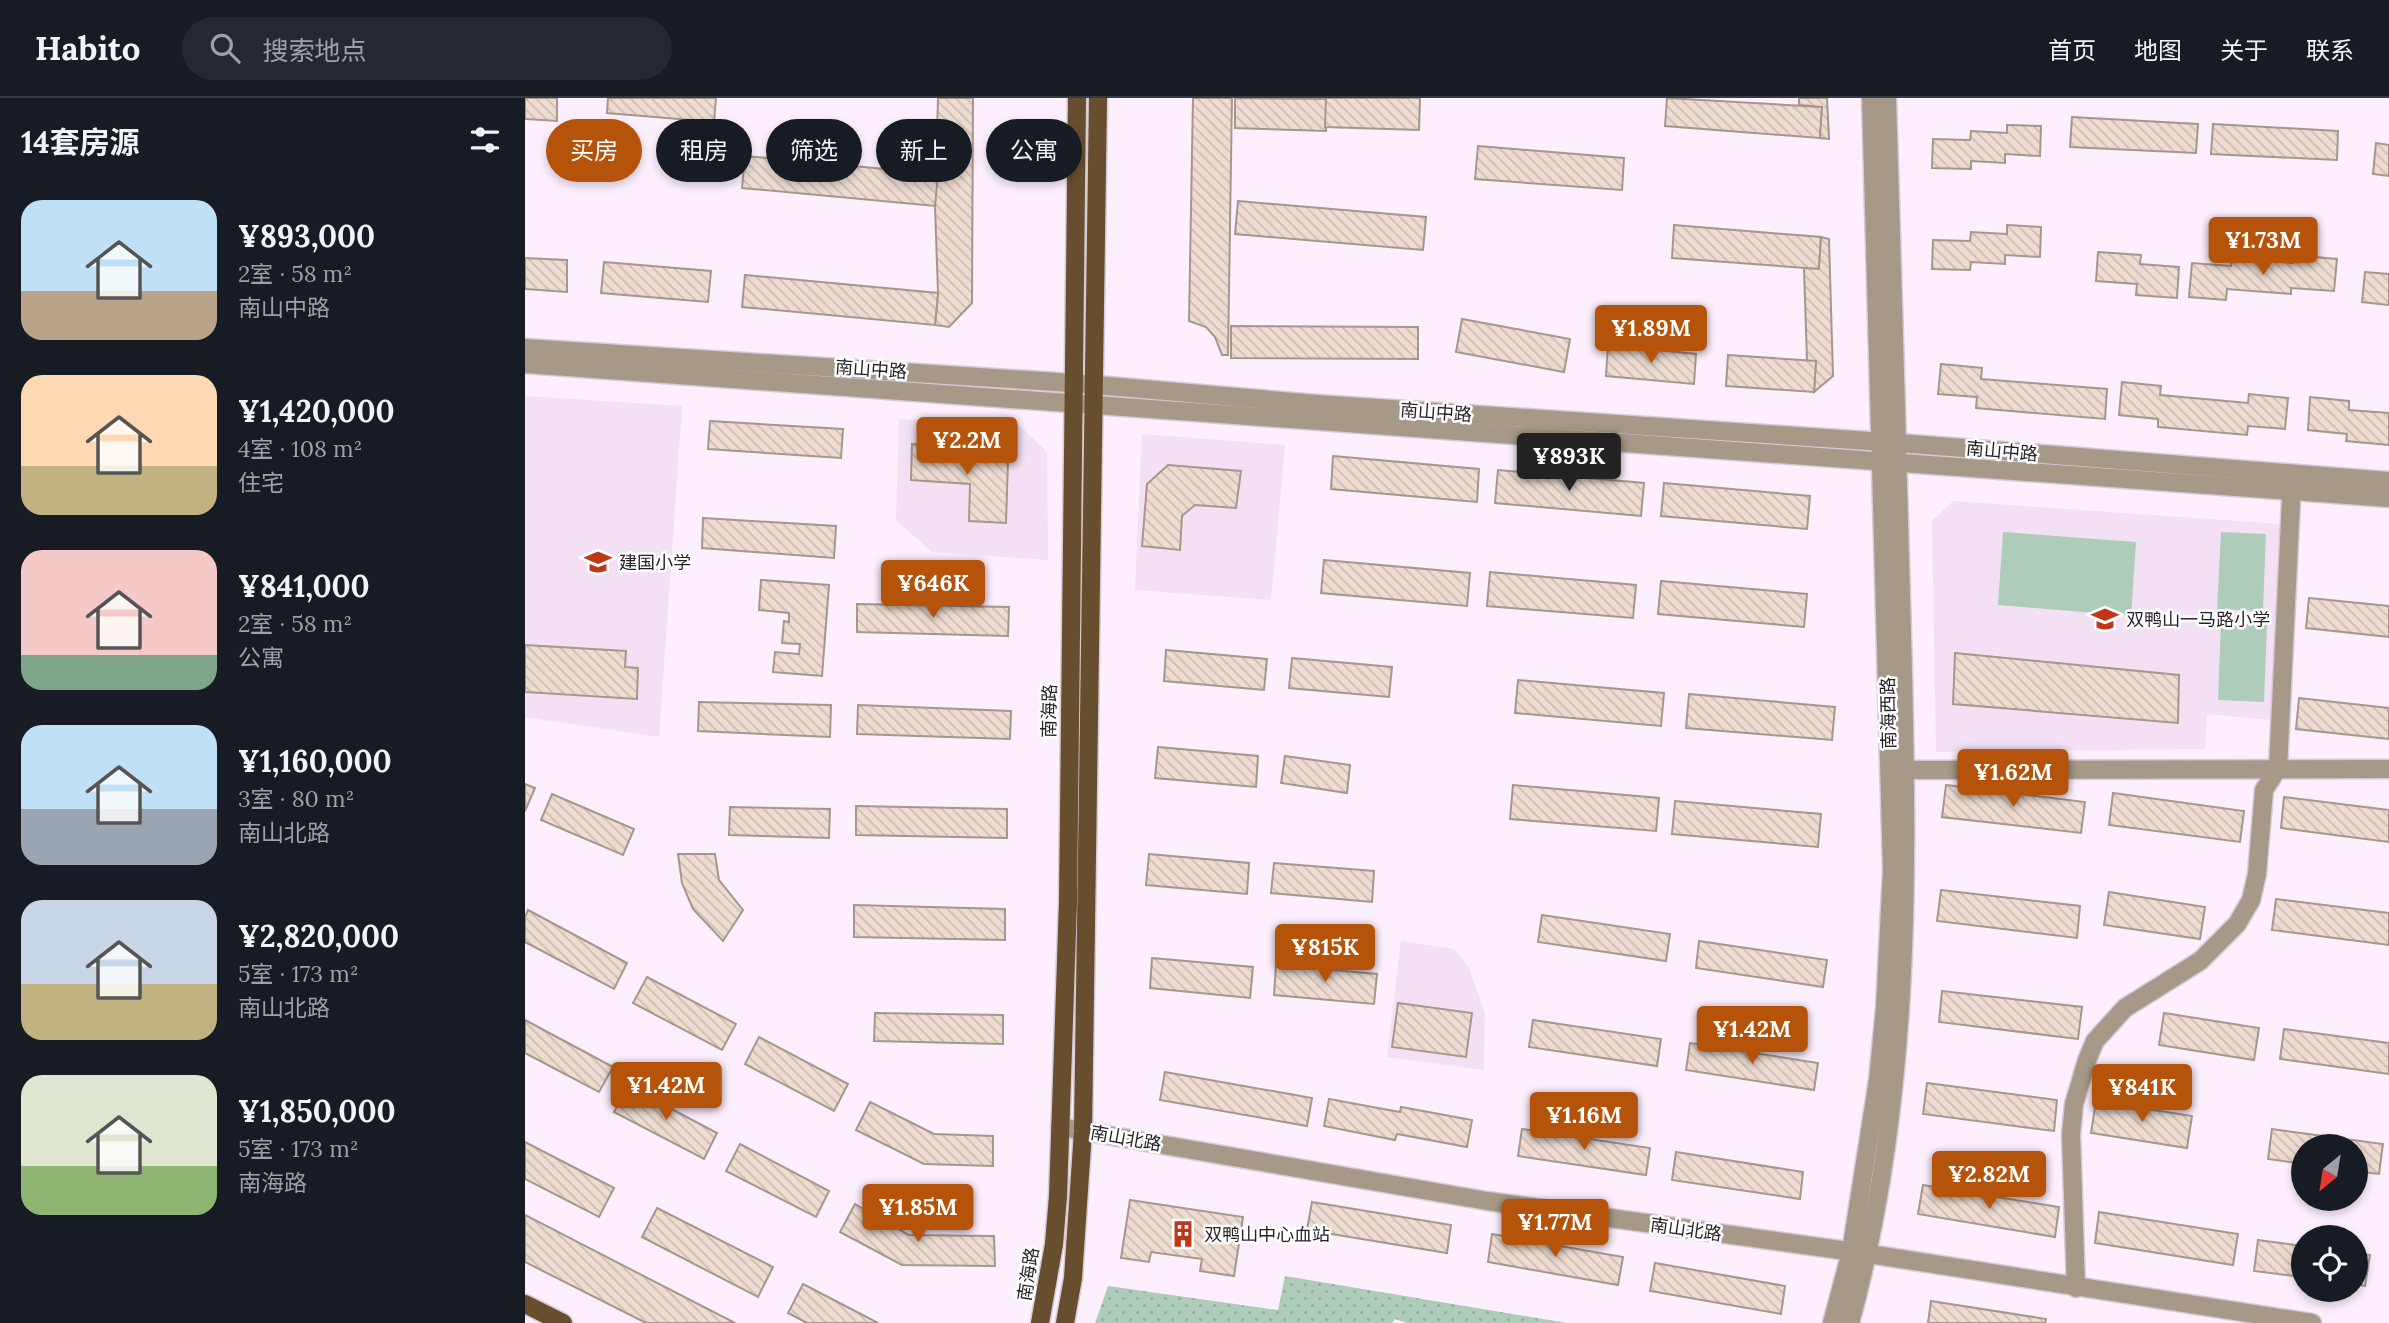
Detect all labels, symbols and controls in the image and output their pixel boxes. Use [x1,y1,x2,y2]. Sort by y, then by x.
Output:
search box [182,17,672,80]
text: Habito [35,27,140,69]
icon: search [206,29,244,67]
text: 搜索地点 [262,34,366,67]
text: 首页 [2048,35,2096,66]
text: 地图 [2134,35,2182,66]
text: 关于 [2220,35,2268,66]
text: 联系 [2306,35,2354,66]
chip: 买房 [546,119,642,182]
chip: 租房 [656,119,752,182]
chip: 筛选 [766,119,862,182]
chip: 新上 [876,119,972,182]
chip: 公寓 [986,119,1082,182]
icon: filters [466,121,504,159]
text: 14套房源 [21,123,140,161]
text: ¥893,000 [238,217,375,255]
pin: ¥1.73M [2206,218,2320,277]
text: ¥1.73M [2225,225,2301,254]
icon: home [77,228,161,312]
text: 2室 · 58 m² [238,259,352,288]
text: 南山中路 [238,293,330,322]
pin: ¥1.89M [1594,306,1708,365]
text: ¥1.89M [1611,313,1691,342]
street label: 南山中路 [834,355,908,383]
text: ¥1,420,000 [238,392,395,430]
street label: 南山中路 [1399,398,1473,426]
icon: home [77,403,161,487]
pin: ¥2.2M [918,418,1016,477]
text: ¥2.2M [933,425,1001,454]
text: 4室 · 108 m² [238,434,362,463]
pin: ¥893K [1520,434,1618,493]
street label: 南山中路 [1965,436,2039,466]
text: ¥893K [1533,441,1605,470]
text: 住宅 [238,468,284,497]
school or university icon: 建国小学 [583,547,613,577]
place label: 建国小学 [619,551,691,574]
pin: ¥646K [884,560,982,620]
text: ¥841,000 [238,567,370,605]
text: ¥646K [897,568,969,597]
icon: home [77,578,161,662]
school or university icon: 双鸭山一马路小学 [2090,604,2120,634]
place label: 双鸭山一马路小学 [2126,608,2270,631]
text: 2室 · 58 m² [238,609,352,638]
text: 公寓 [238,643,284,672]
street label: 南海西路 [1876,677,1900,749]
street label: 南海路 [1037,684,1061,738]
text: ¥1,160,000 [238,742,392,780]
pin: ¥1.62M [1956,750,2070,809]
icon: home [77,753,161,837]
text: ¥1.62M [1973,757,2053,786]
text: 3室 · 80 m² [238,784,354,813]
text: 南山北路 [238,818,330,847]
text: ¥2,820,000 [238,917,399,955]
pin: ¥815K [1276,924,1374,984]
icon: home [77,928,161,1012]
text: ¥815K [1291,932,1359,961]
text: 5室 · 173 m² [238,959,359,988]
text: 南山北路 [238,993,330,1022]
pin: ¥1.42M [1695,1006,1809,1066]
text: ¥1.42M [1713,1014,1791,1043]
pin: ¥1.42M [609,1062,723,1122]
pin: ¥841K [2093,1065,2191,1124]
text: ¥1.42M [627,1070,705,1099]
text: ¥841K [2108,1072,2176,1101]
text: ¥1,850,000 [238,1092,396,1130]
pin: ¥1.16M [1527,1093,1641,1152]
text: ¥1.16M [1546,1100,1622,1129]
icon: home [77,1103,161,1187]
street label: 南山北路 [1089,1120,1163,1156]
text: 5室 · 173 m² [238,1134,359,1163]
north arrow [2291,1134,2368,1211]
map controls [2291,1134,2368,1302]
pin: ¥2.82M [1932,1152,2046,1211]
text: ¥2.82M [1948,1159,2030,1188]
text: 南海路 [238,1168,307,1197]
pin: ¥1.85M [861,1184,975,1244]
text: ¥1.85M [878,1192,958,1221]
pin: ¥1.77M [1498,1200,1612,1259]
text: ¥1.77M [1518,1207,1592,1236]
street label: 南山北路 [1649,1213,1723,1245]
building icon: 双鸭山中心血站 [1168,1219,1198,1249]
place label: 双鸭山中心血站 [1204,1223,1330,1246]
button: locate [2291,1225,2368,1302]
street label: 南海路 [1012,1246,1044,1302]

